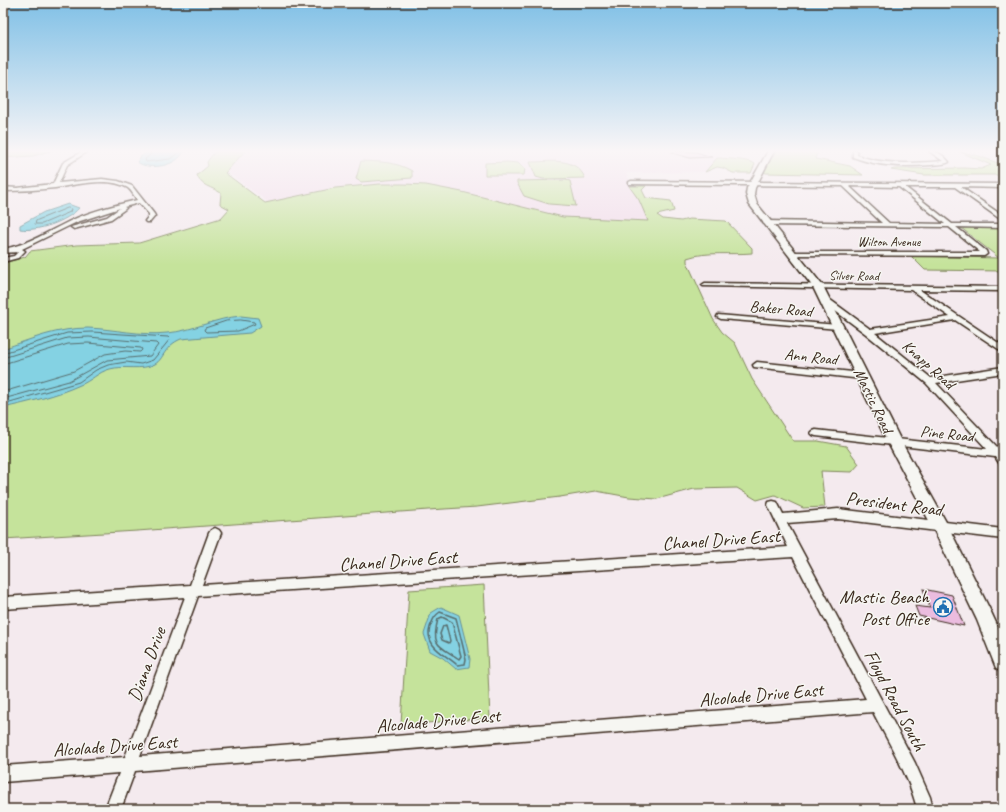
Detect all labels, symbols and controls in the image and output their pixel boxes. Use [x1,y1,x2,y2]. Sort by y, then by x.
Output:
street label: Wilson Avenue [858,234,921,250]
street label: Silver Road [829,268,881,284]
street label: Baker Road [749,296,816,322]
street label: Knapp Road [898,336,961,395]
street label: Ann Road [784,344,841,370]
street label: Mastic Road [849,365,898,438]
street label: Pine Road [919,421,977,447]
street label: President Road [844,486,946,522]
street label: Chanel Drive East [662,524,782,556]
street label: Chanel Drive East [339,545,459,577]
place label: Mastic Beach Post Office [839,585,931,631]
public building icon: Mastic Beach Post Office [932,596,954,618]
street label: Diana Drive [122,622,172,705]
street label: Floyd Road South [859,646,932,755]
street label: Alcolade Drive East [698,677,826,712]
street label: Alcolade Drive East [375,703,503,738]
street label: Alcolade Drive East [52,730,180,762]

